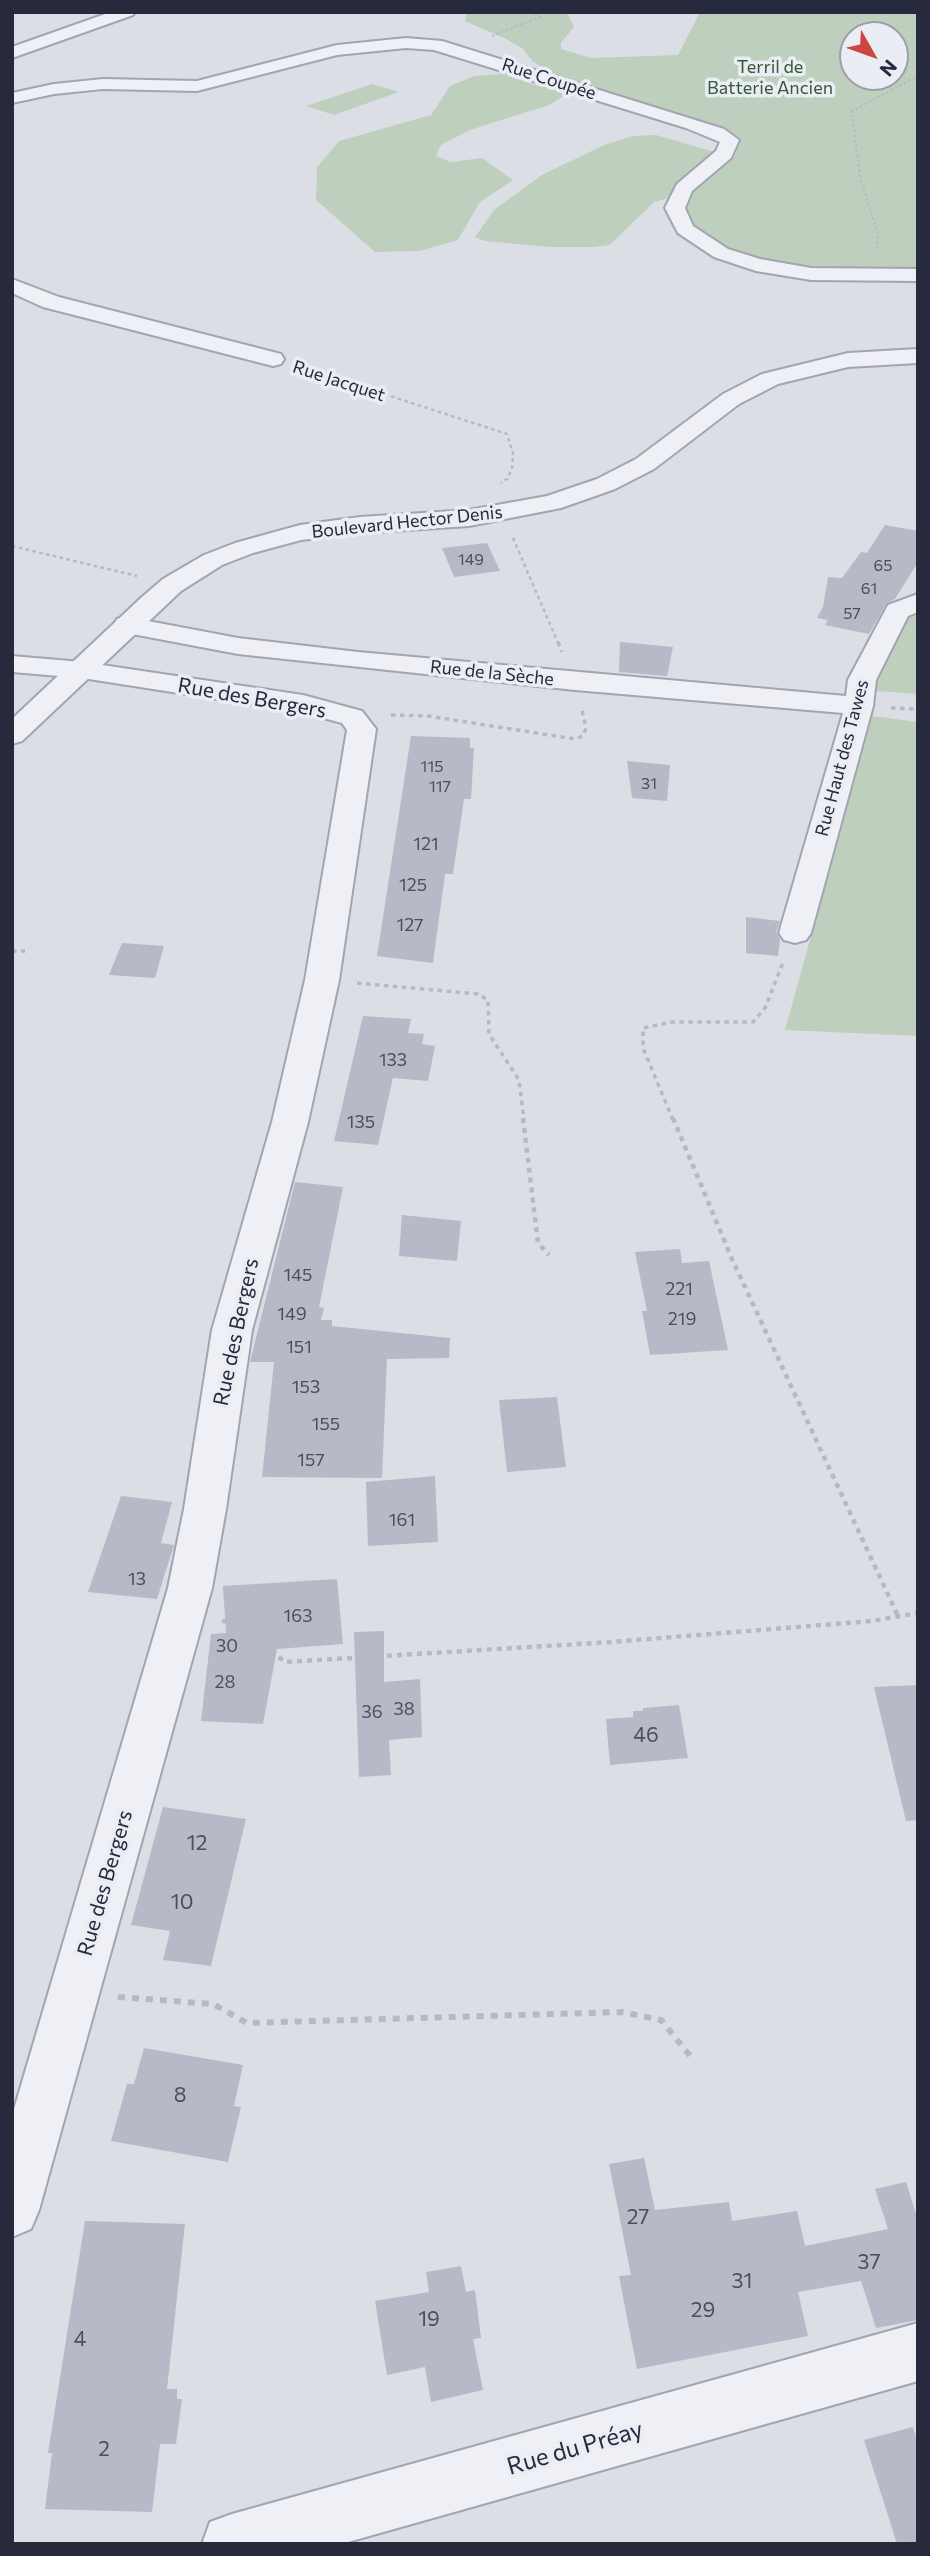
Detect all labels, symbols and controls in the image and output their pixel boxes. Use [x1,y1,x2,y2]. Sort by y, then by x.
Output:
north arrow [839,21,909,91]
street label: Rue Coupée [499,54,599,104]
park label: Terril de Batterie Ancien [707,56,833,98]
text: N [876,56,902,81]
street label: Rue Jacquet [290,356,388,406]
street label: Boulevard Hector Denis [310,501,504,543]
house number: 149 [458,550,484,570]
house number: 65 [874,556,892,576]
house number: 61 [861,579,877,599]
house number: 57 [843,604,861,624]
street label: Rue de la Sèche [429,656,555,690]
street label: Rue des Bergers [176,673,328,723]
street label: Rue Haut des Tawes [811,677,873,839]
house number: 115 [421,757,443,777]
house number: 31 [641,774,657,794]
house number: 117 [429,777,451,797]
house number: 121 [413,833,439,855]
house number: 125 [399,874,427,896]
house number: 127 [396,914,424,936]
house number: 133 [379,1049,407,1071]
house number: 135 [347,1111,375,1133]
street label: Rue des Bergers [208,1256,264,1408]
house number: 145 [284,1264,312,1286]
house number: 221 [665,1278,693,1300]
house number: 149 [277,1303,307,1325]
house number: 219 [668,1308,696,1330]
house number: 151 [286,1336,312,1358]
house number: 153 [292,1376,320,1398]
house number: 155 [312,1413,340,1435]
house number: 157 [297,1449,325,1471]
house number: 161 [389,1509,415,1531]
house number: 13 [128,1568,146,1590]
house number: 163 [284,1605,312,1627]
house number: 30 [216,1635,238,1657]
house number: 28 [215,1671,235,1693]
house number: 38 [393,1698,415,1720]
house number: 36 [361,1701,383,1723]
house number: 46 [633,1722,659,1748]
street label: Rue des Bergers [72,1807,138,1959]
house number: 12 [187,1830,207,1856]
house number: 10 [171,1889,193,1915]
house number: 8 [174,2082,186,2108]
house number: 27 [627,2204,649,2230]
house number: 37 [858,2249,880,2275]
house number: 31 [732,2268,752,2294]
house number: 29 [691,2297,715,2323]
house number: 19 [418,2306,440,2332]
house number: 4 [74,2326,86,2352]
street label: Rue du Préay [504,2415,646,2481]
house number: 2 [98,2436,110,2462]

